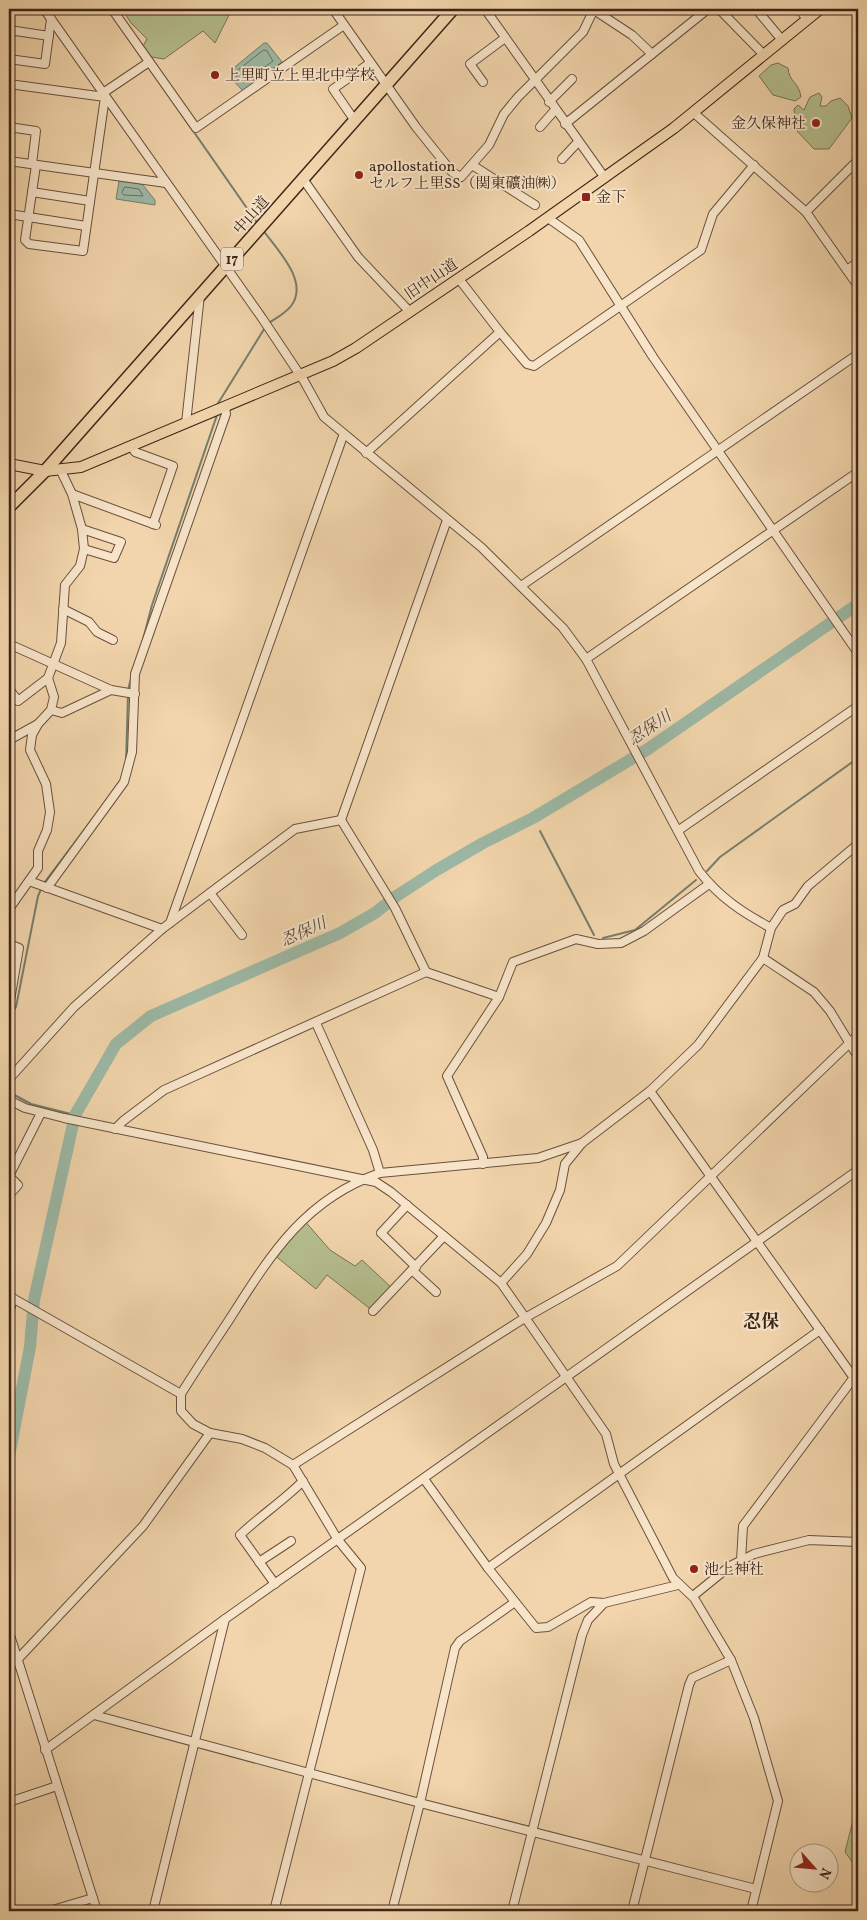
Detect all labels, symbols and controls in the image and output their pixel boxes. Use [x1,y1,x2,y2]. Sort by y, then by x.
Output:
place label: 上里町立上里北中学校 [225,66,375,87]
marker: 上里町立上里北中学校 [209,69,221,81]
place label: 金久保神社 [731,114,806,135]
marker: 金久保神社 [810,117,822,129]
place label: apollostation セルフ上里SS（関東礦油㈱） [369,157,566,195]
marker: apollostation セルフ上里SS（関東礦油㈱） [353,169,365,181]
place label: 金下 [596,188,626,209]
marker: 金下 [580,191,592,203]
street label: 中山道 [229,192,275,240]
road number: 17 [221,248,243,270]
street label: 旧中山道 [401,255,463,306]
water label: 忍保川 [624,705,678,751]
water label: 忍保川 [277,912,332,953]
district label: 忍保 [743,1310,779,1335]
place label: 池上神社 [704,1560,764,1581]
marker: 池上神社 [688,1563,700,1575]
north arrow [790,1842,840,1892]
text: N [813,1864,835,1882]

